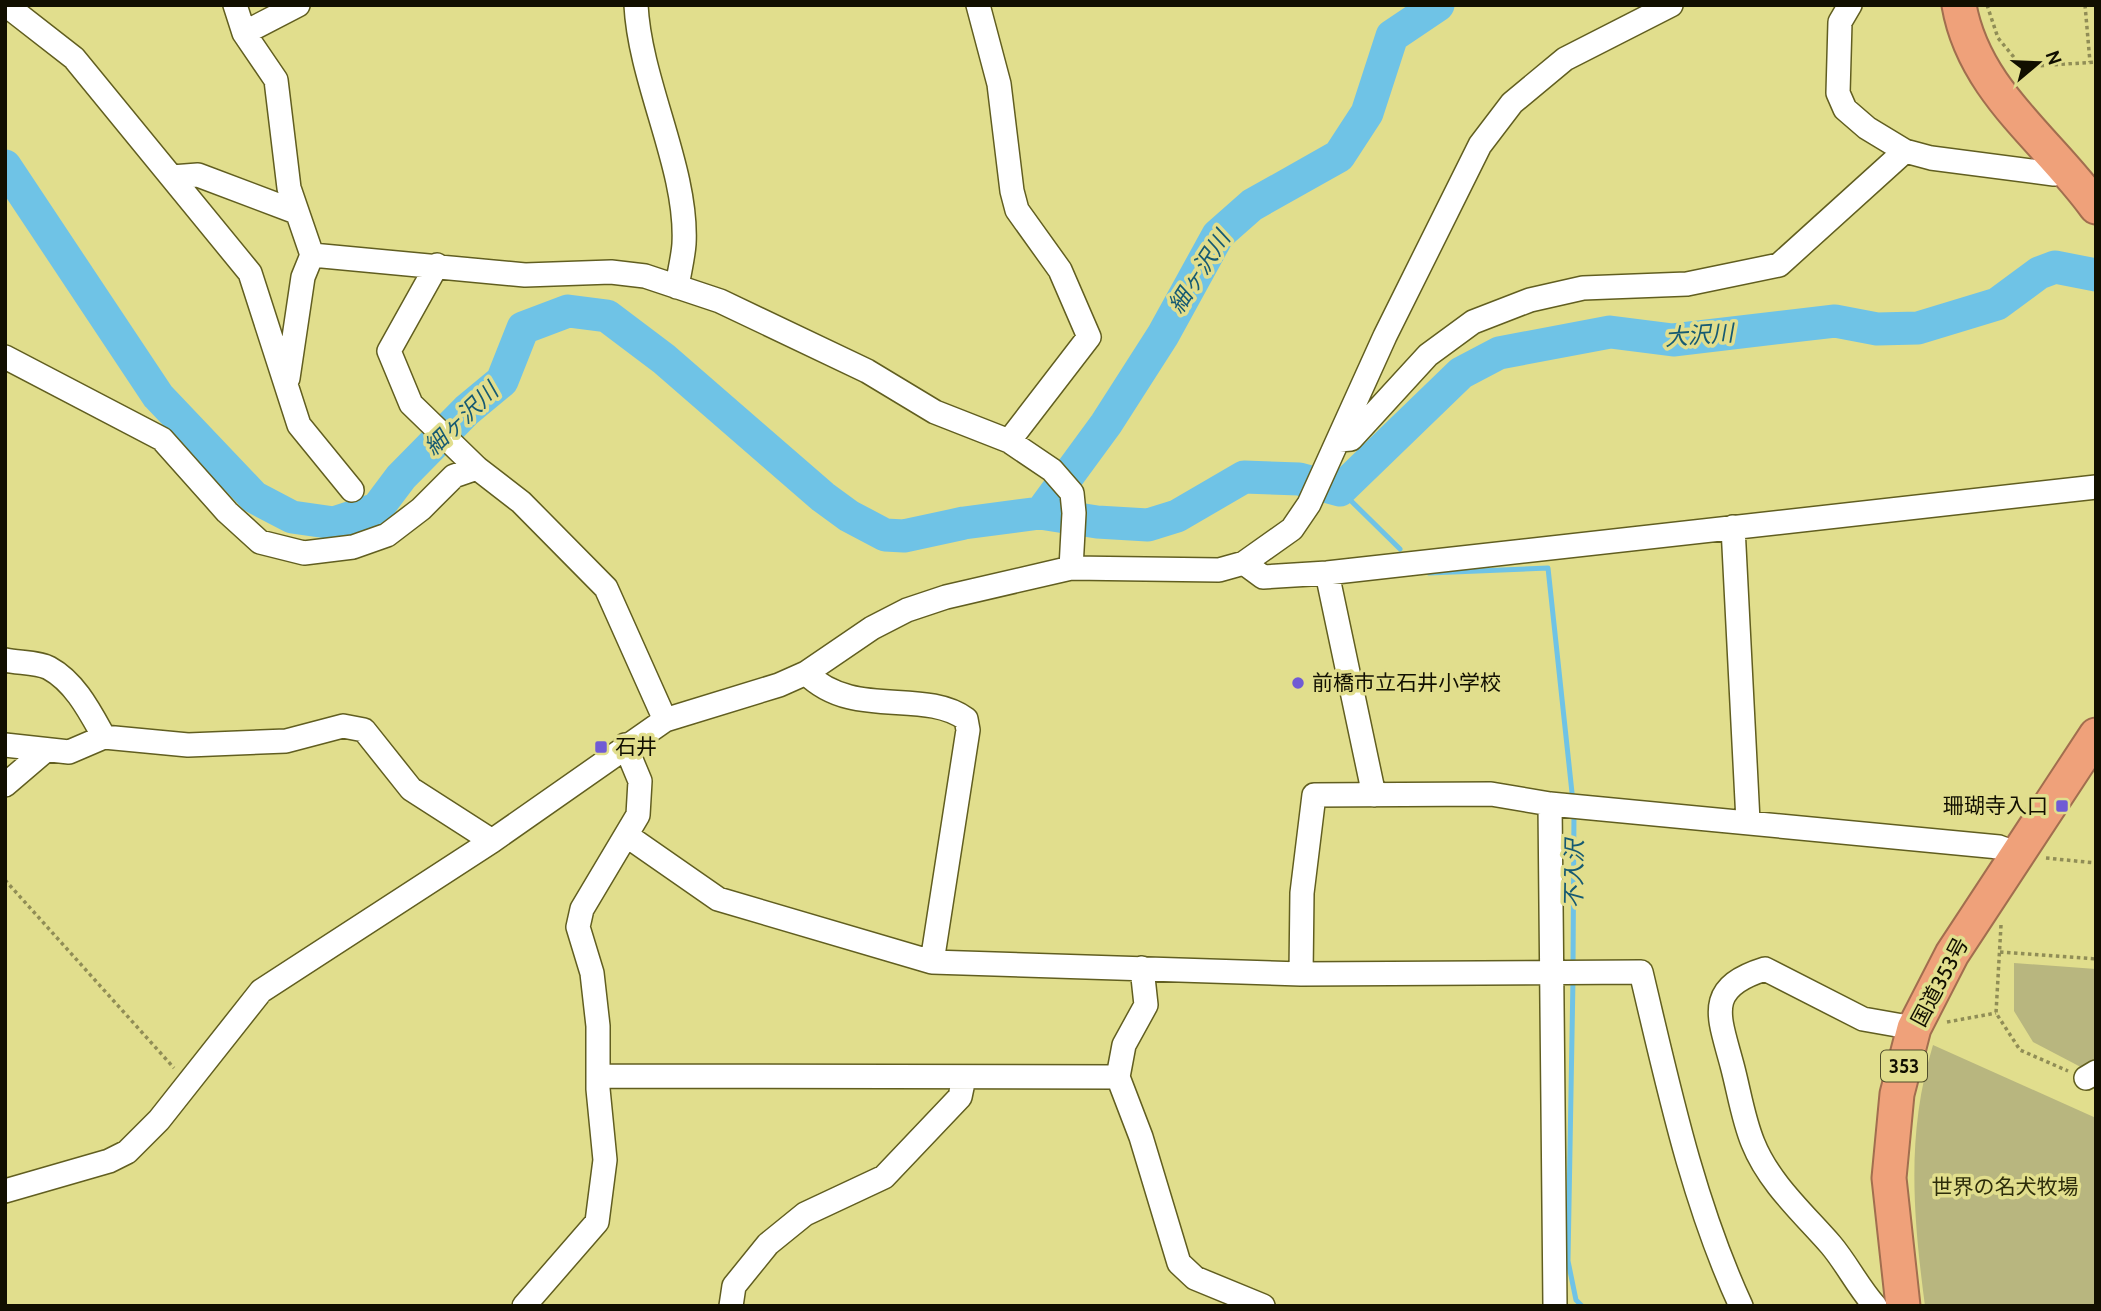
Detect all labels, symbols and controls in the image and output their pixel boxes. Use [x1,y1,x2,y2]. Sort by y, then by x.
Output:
north arrow [2003,28,2073,98]
text: N [2041,48,2067,68]
water label: 細ヶ沢川 [1162,223,1237,318]
water label: 大沢川 [1664,318,1737,351]
water label: 細ヶ沢川 [418,375,506,461]
place label: 前橋市立石井小学校 [1312,670,1501,695]
marker: 前橋市立石井小学校 [1290,675,1306,691]
place label: 石井 [615,734,657,759]
marker: 石井 [593,739,609,755]
place label: 珊瑚寺入口 [1943,793,2048,818]
marker: 珊瑚寺入口 [2054,798,2070,814]
water label: 不入沢 [1559,836,1589,909]
street label: 国道353号 [1906,933,1973,1030]
road number: 353 [1881,1050,1927,1082]
park label: 世界の名犬牧場 [1932,1174,2079,1199]

